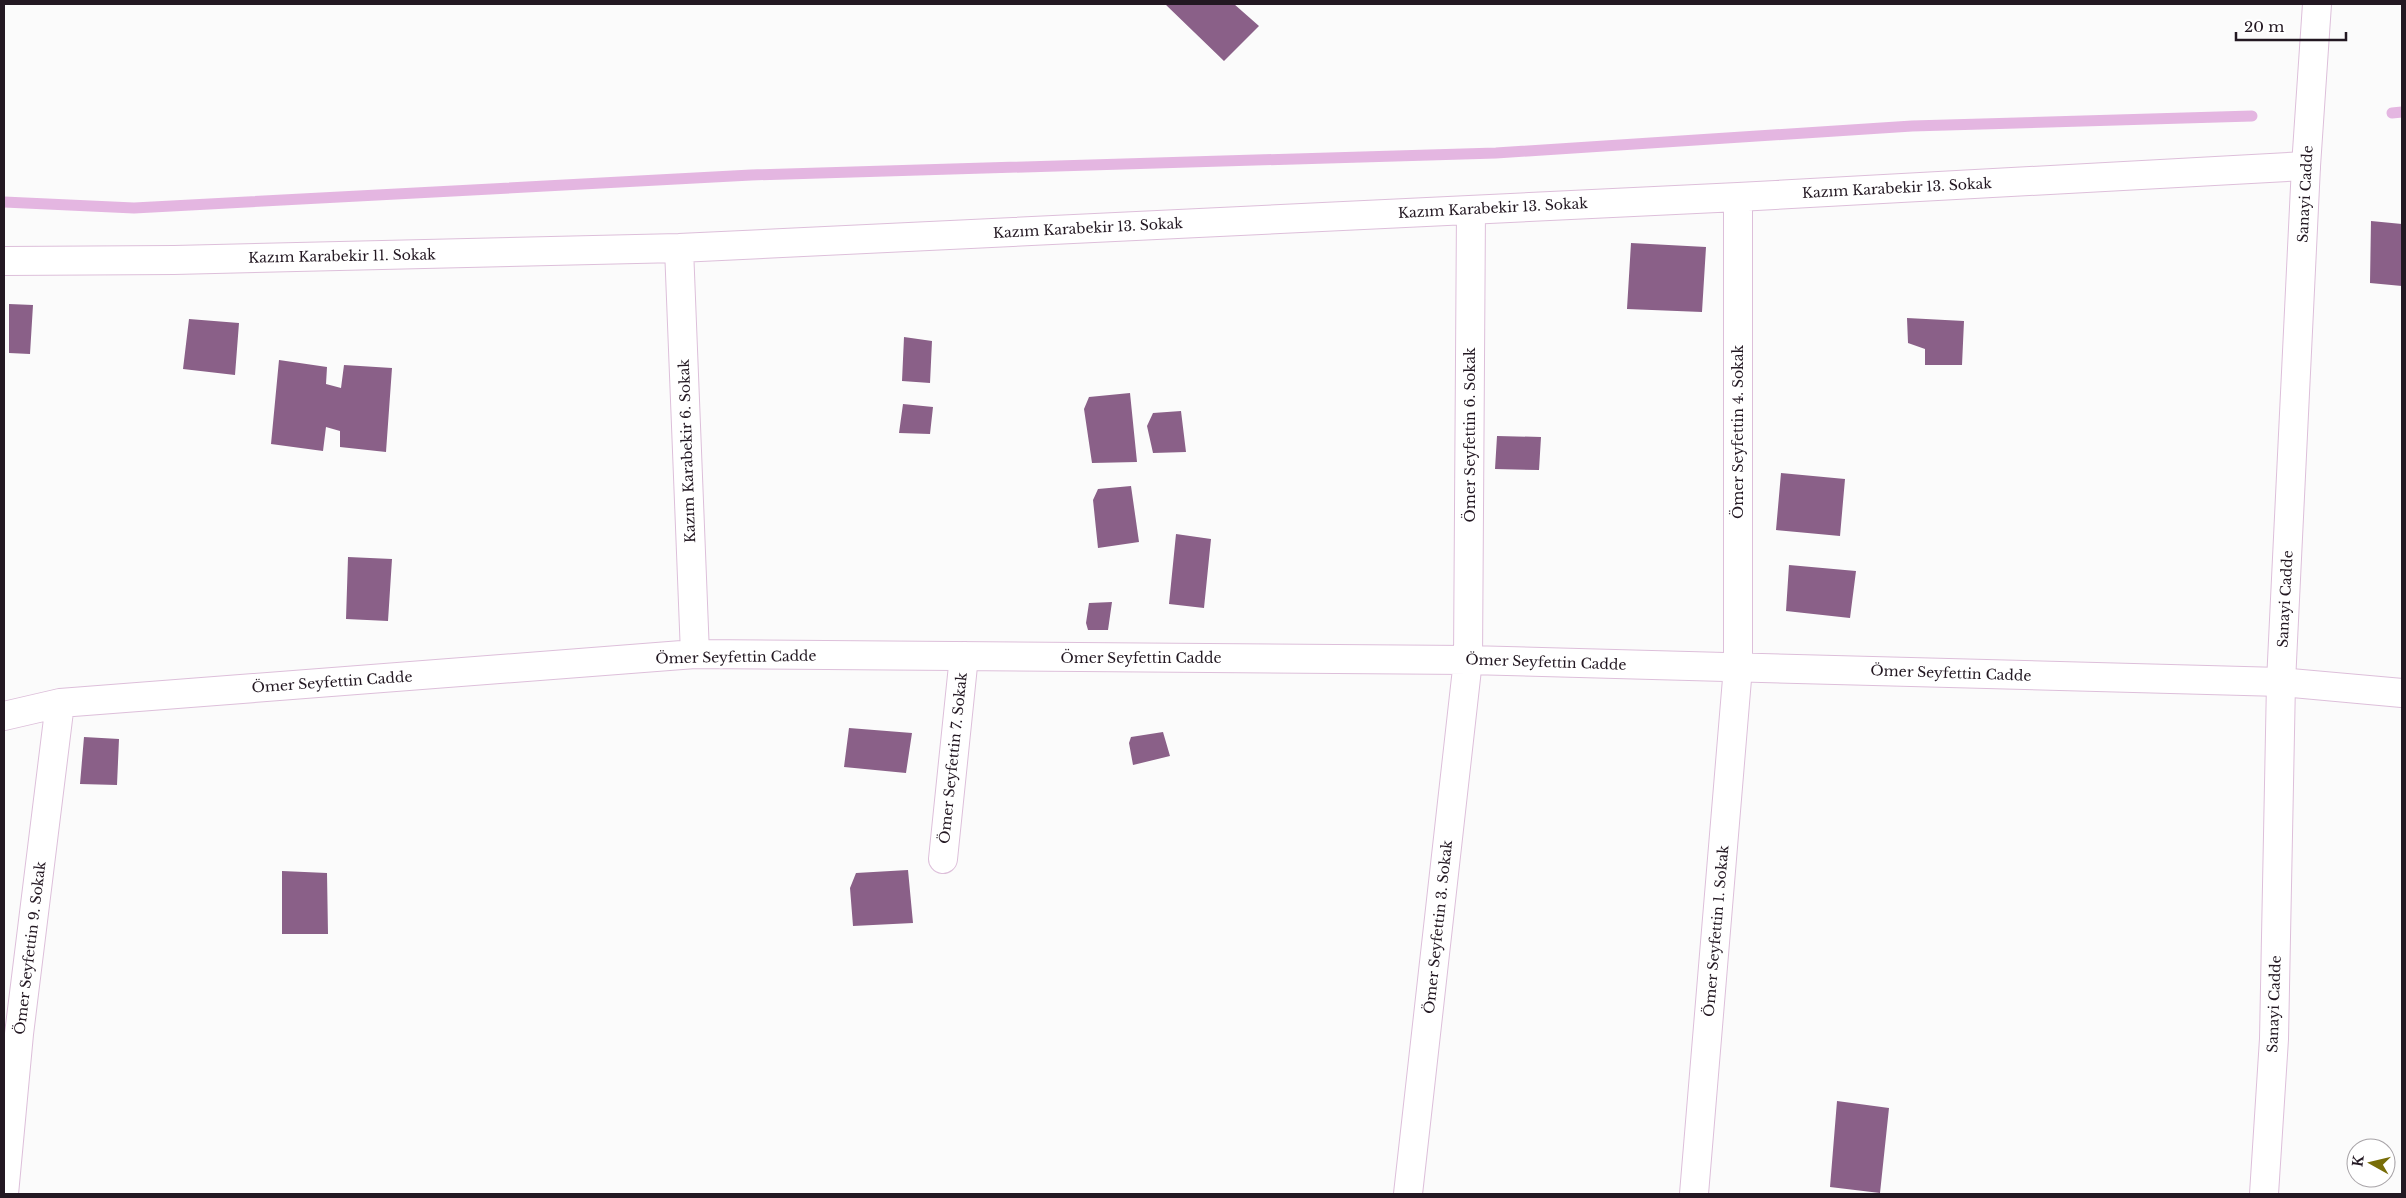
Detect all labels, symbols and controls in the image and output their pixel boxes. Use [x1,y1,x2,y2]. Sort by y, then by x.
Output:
scale bar [2236,10,2346,42]
text: 20 m [2244,17,2284,36]
street label: Sanayi Cadde [2293,145,2317,243]
street label: Kazım Karabekir 13. Sokak [1802,174,1993,202]
street label: Kazım Karabekir 13. Sokak [1398,194,1589,222]
street label: Kazım Karabekir 13. Sokak [993,214,1184,242]
street label: Kazım Karabekir 11. Sokak [248,245,436,267]
street label: Ömer Seyfettin 4. Sokak [1728,345,1747,519]
street label: Ömer Seyfettin 6. Sokak [1460,347,1479,523]
street label: Kazım Karabekir 6. Sokak [675,358,699,543]
street label: Sanayi Cadde [2273,550,2297,648]
street label: Ömer Seyfettin Cadde [655,646,817,667]
street label: Ömer Seyfettin Cadde [1061,648,1222,667]
street label: Ömer Seyfettin Cadde [1465,649,1627,674]
street label: Ömer Seyfettin Cadde [1870,660,2032,685]
street label: Ömer Seyfettin Cadde [251,666,413,697]
street label: Ömer Seyfettin 7. Sokak [934,671,971,845]
street label: Ömer Seyfettin 3. Sokak [1419,839,1456,1015]
street label: Ömer Seyfettin 1. Sokak [1699,844,1733,1018]
street label: Ömer Seyfettin 9. Sokak [9,860,50,1036]
street label: Sanayi Cadde [2263,955,2285,1053]
north arrow [2346,1138,2396,1188]
text: K [2348,1154,2368,1168]

